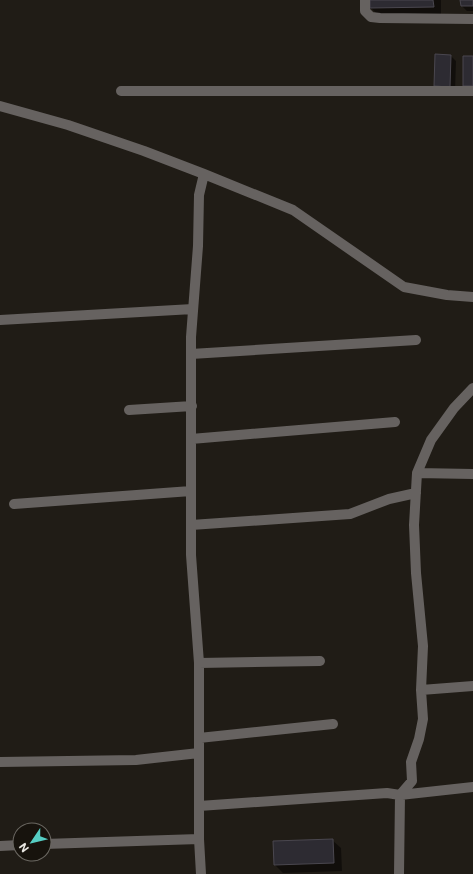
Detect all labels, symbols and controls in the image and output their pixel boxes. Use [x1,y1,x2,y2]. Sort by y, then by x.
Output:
north arrow [12,822,52,862]
text: N [16,841,31,855]

